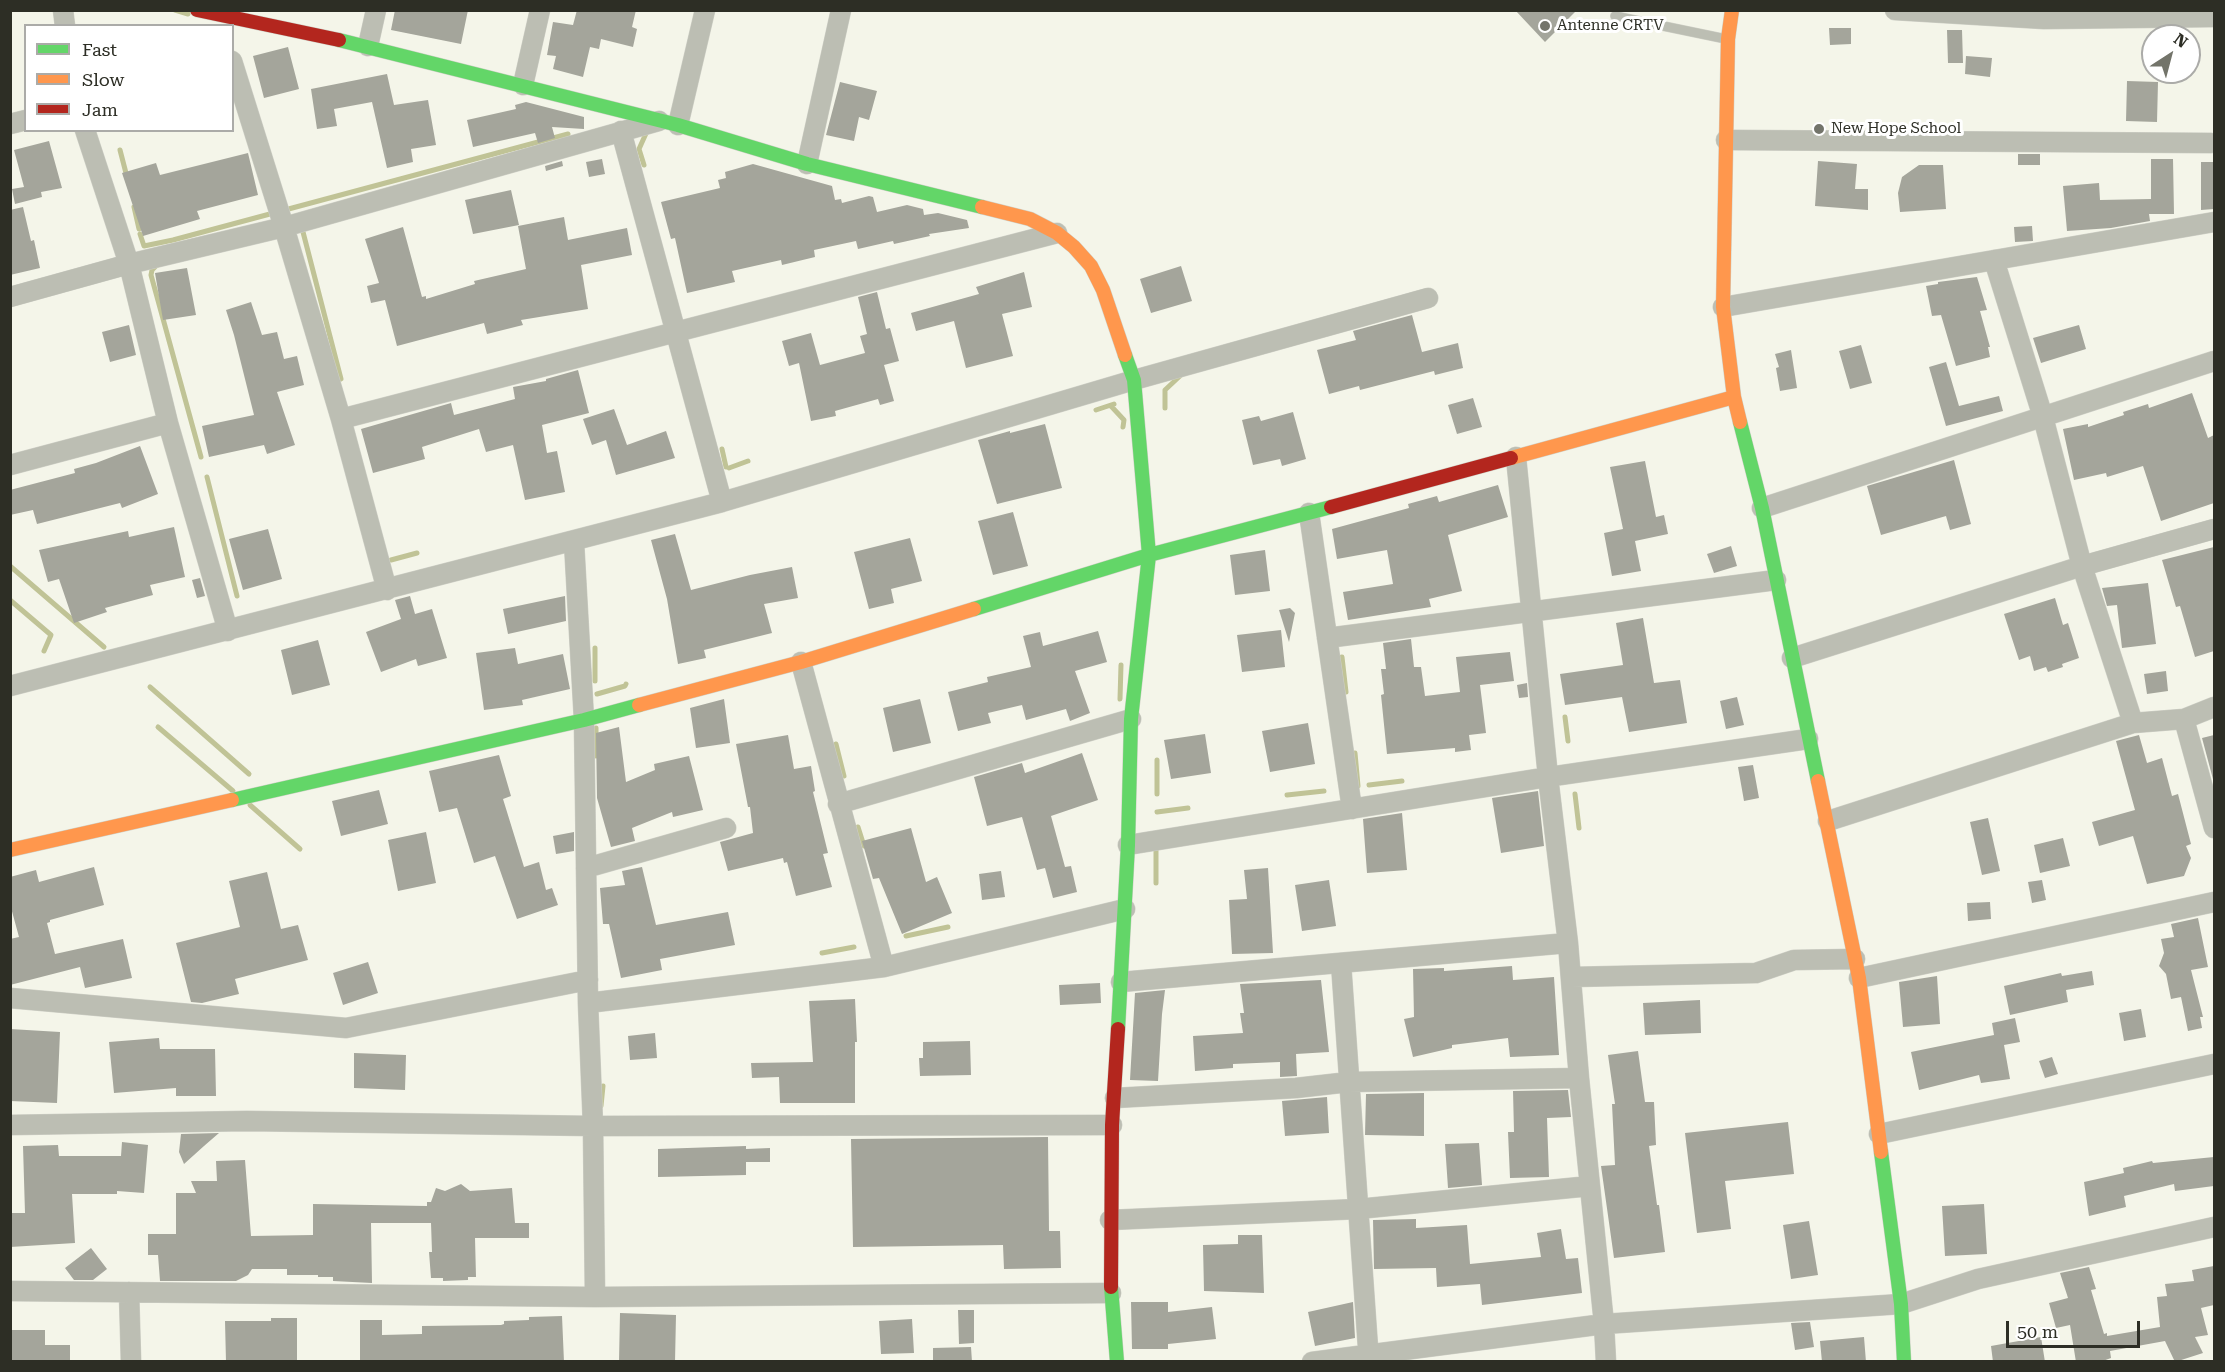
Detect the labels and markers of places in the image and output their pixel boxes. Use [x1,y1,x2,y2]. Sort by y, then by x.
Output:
place label: Antenne CRTV [1557,17,1664,35]
marker: Antenne CRTV [1538,19,1552,33]
place label: New Hope School [1831,120,1961,138]
marker: New Hope School [1812,122,1826,136]

